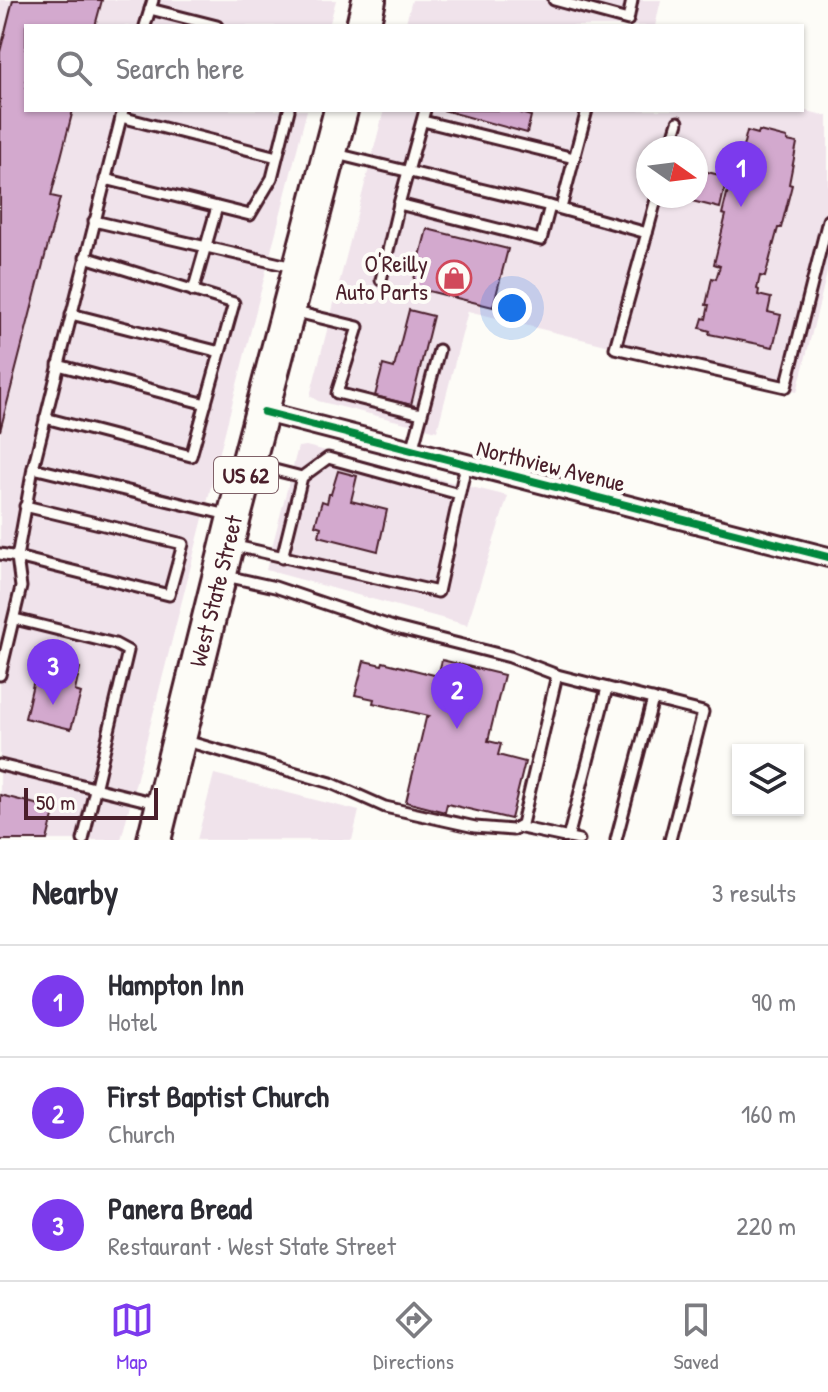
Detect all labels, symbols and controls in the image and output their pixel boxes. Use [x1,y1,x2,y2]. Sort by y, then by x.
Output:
search box [24,24,804,112]
icon: search [52,46,96,90]
text: Search here [116,48,244,88]
north arrow [636,136,708,208]
pin: 1 [715,141,767,207]
place label: O'Reilly Auto Parts [336,247,428,307]
shop icon: O'Reilly Auto Parts [435,259,473,297]
your location [492,288,532,328]
street label: Northview Avenue [474,431,629,499]
road number: US 62 [214,457,278,493]
street label: West State Street [181,511,250,670]
pin: 3 [27,639,79,705]
pin: 2 [431,663,483,729]
map controls [732,744,804,816]
button: layers [732,744,804,816]
scale bar [24,784,158,820]
text: 50 m [36,787,75,817]
text: Nearby [32,869,118,915]
text: 3 results [712,875,796,910]
text: Hampton Inn [108,964,244,1004]
text: 1 [53,984,63,1019]
text: 90 m [751,984,796,1019]
text: Hotel [108,1004,157,1039]
text: First Baptist Church [108,1076,329,1116]
text: 2 [52,1096,64,1131]
text: 160 m [741,1096,796,1131]
text: Church [108,1116,175,1151]
text: Panera Bread [108,1188,252,1228]
text: 3 [52,1208,64,1243]
text: 220 m [736,1208,796,1243]
text: Restaurant · West State Street [108,1228,396,1263]
tab: Map [110,1298,154,1376]
tab: Directions [373,1298,454,1376]
tab: Saved [673,1298,718,1376]

